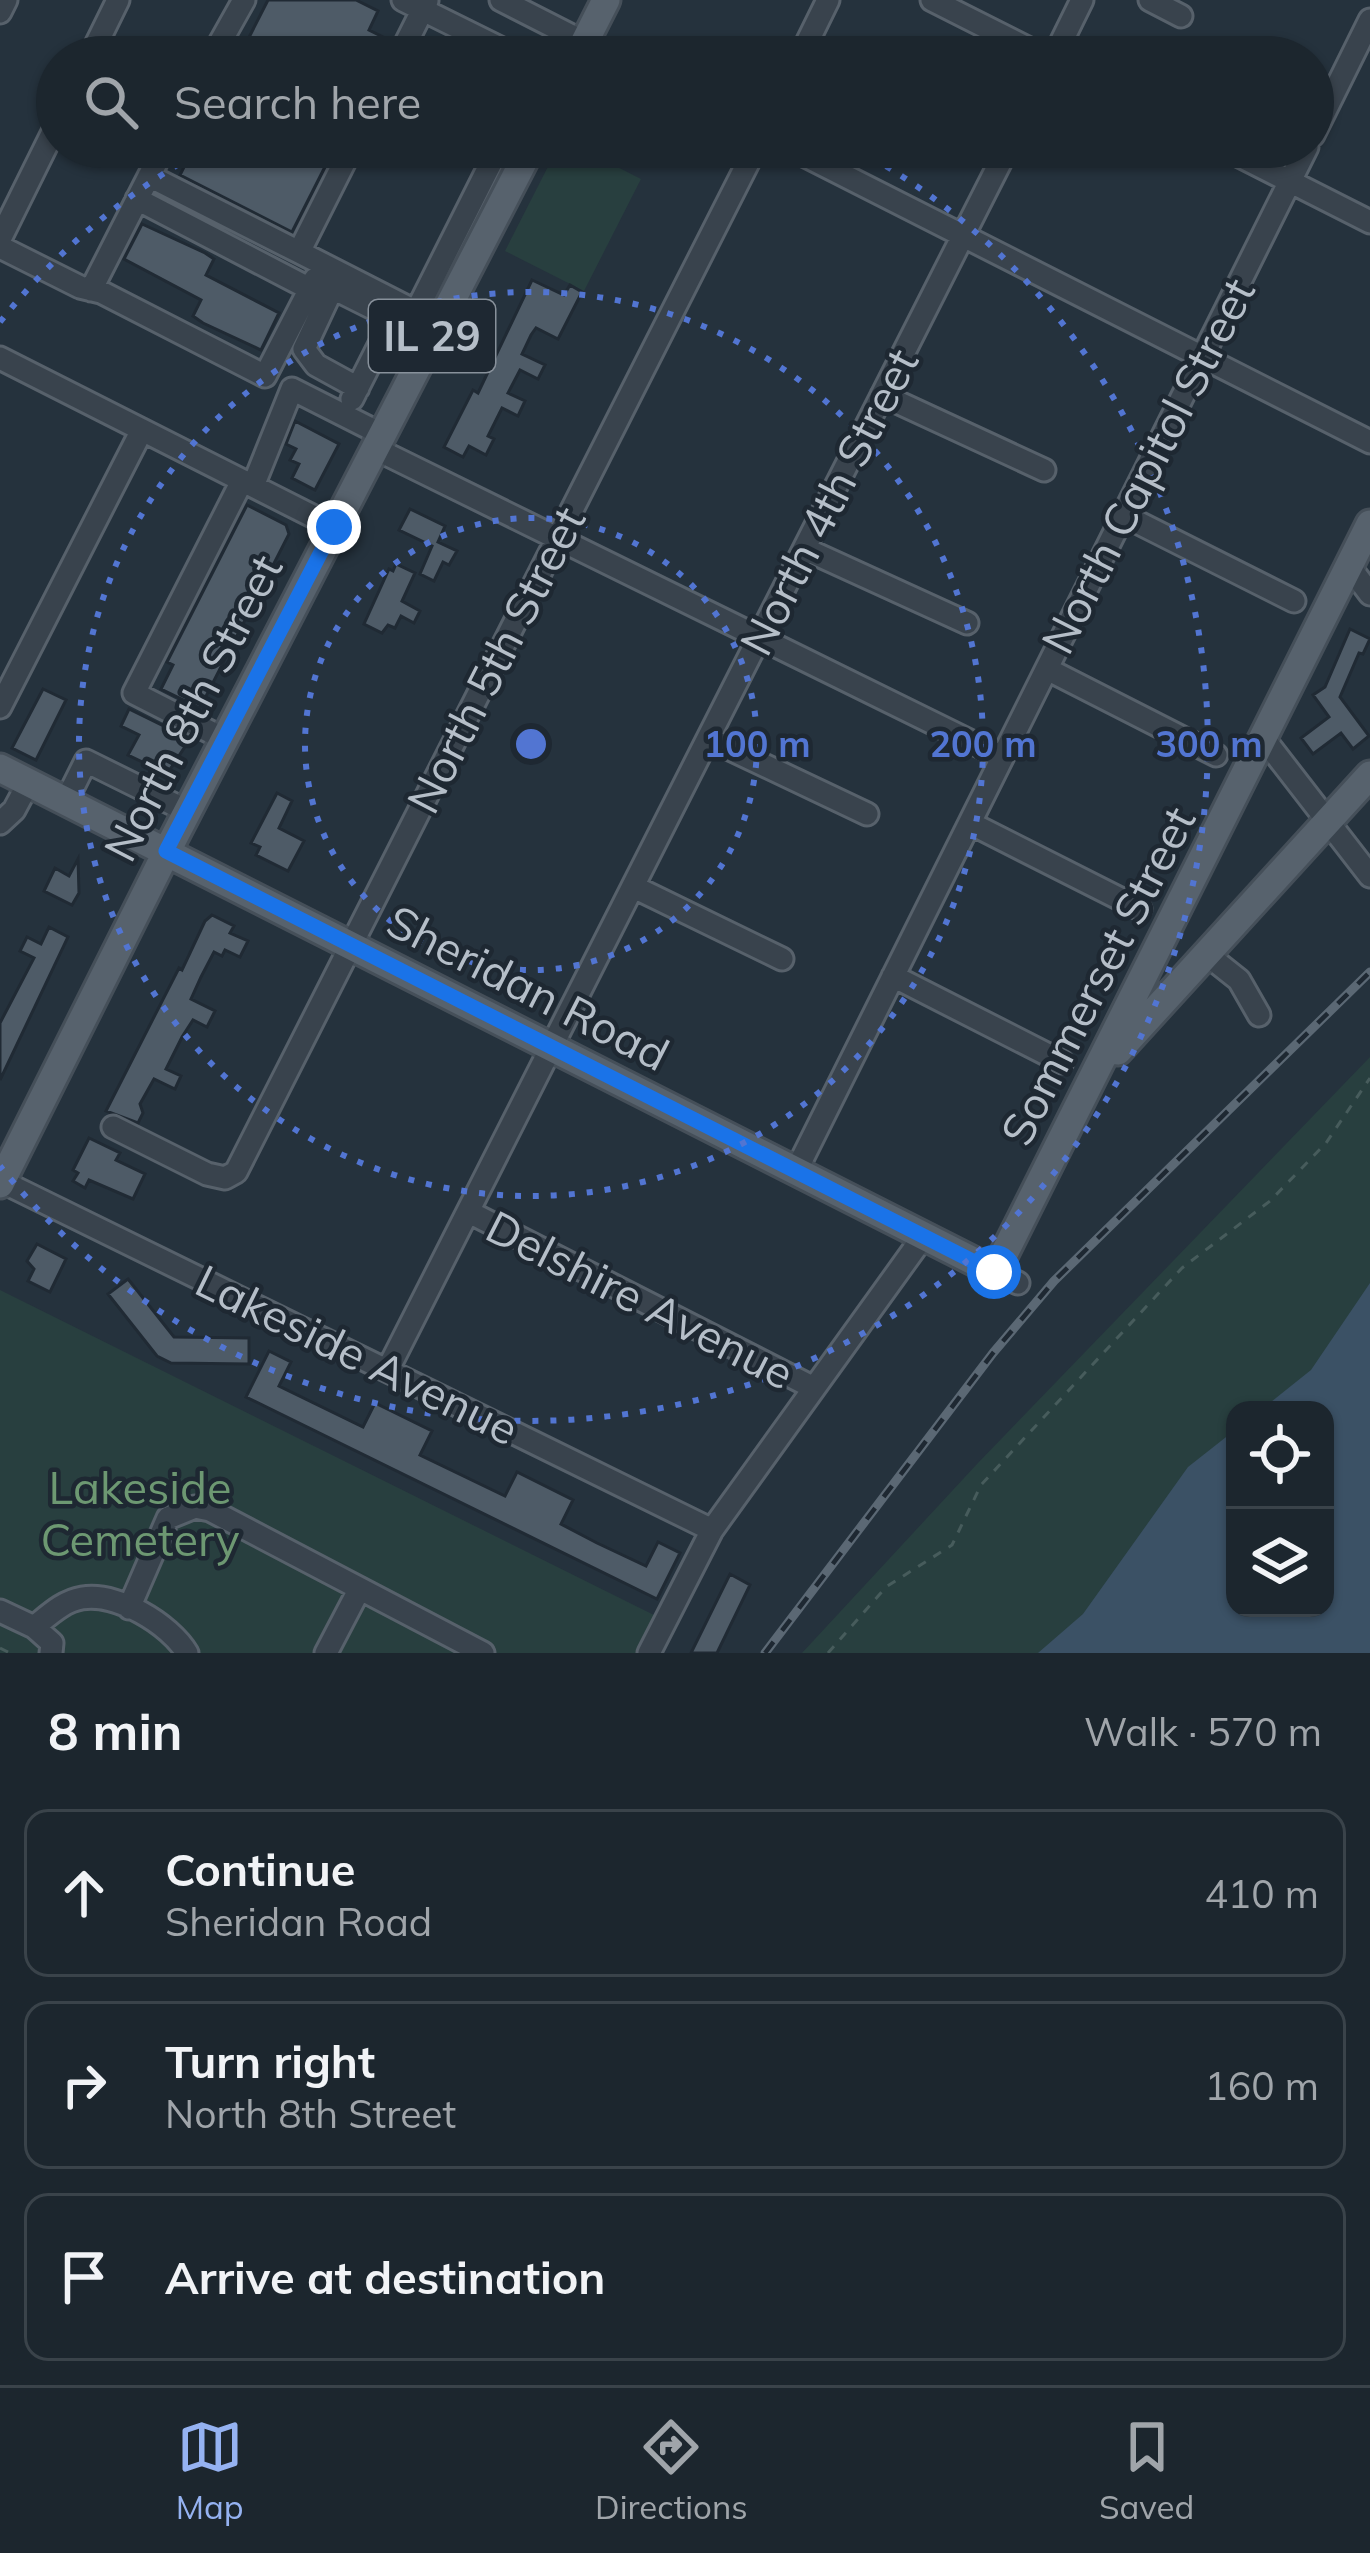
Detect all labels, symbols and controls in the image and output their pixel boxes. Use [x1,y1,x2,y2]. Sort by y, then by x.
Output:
search box [36,36,1334,168]
icon: search [78,69,144,135]
text: Search here [174,74,421,130]
street label: North Capitol Street [1028,269,1266,663]
road number: IL 29 [369,300,495,372]
street label: North 4th Street [727,339,929,664]
street label: North 5th Street [394,497,596,822]
route end [307,500,361,554]
street label: North 8th Street [91,545,293,870]
text: 100 m [703,721,811,766]
text: 200 m [929,721,1037,766]
text: 300 m [1155,721,1263,766]
centre of rings [510,723,552,765]
street label: Sommerset Street [988,797,1207,1154]
street label: Sheridan Road [378,892,679,1082]
street label: Delshire Avenue [478,1198,803,1401]
route start [967,1245,1021,1299]
street label: Lakeside Avenue [187,1252,528,1456]
map controls [1226,1401,1334,1617]
button: locate [1226,1401,1334,1509]
park label: Lakeside Cemetery [40,1459,240,1567]
button: layers [1226,1509,1334,1617]
text: 8 min [48,1699,183,1763]
text: Walk · 570 m [1084,1707,1322,1756]
text: Continue [165,1841,355,1897]
icon: ahead [51,1860,117,1926]
text: 410 m [1204,1869,1319,1918]
text: Sheridan Road [165,1897,432,1946]
text: Turn right [165,2033,375,2089]
icon: right [51,2052,117,2118]
text: 160 m [1204,2061,1319,2110]
text: North 8th Street [165,2089,456,2138]
icon: arrive [51,2244,117,2310]
text: Arrive at destination [165,2249,605,2305]
tab: Map [176,2414,244,2527]
tab: Directions [595,2414,748,2527]
tab: Saved [1099,2414,1194,2527]

